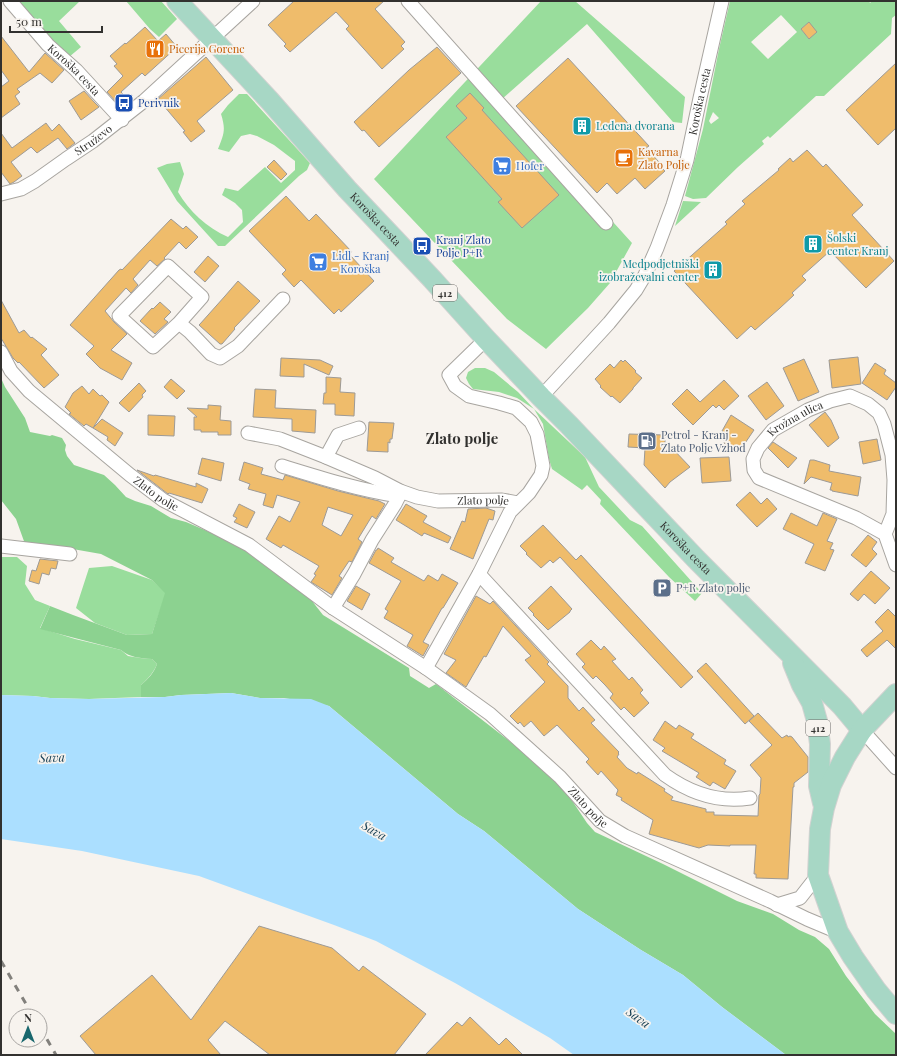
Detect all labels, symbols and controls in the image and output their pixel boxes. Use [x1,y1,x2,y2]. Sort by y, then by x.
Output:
scale bar [10,8,102,34]
text: 50 m [16,13,42,29]
restaurant icon: Picerija Gorenc [144,38,166,60]
street label: Koroška cesta [45,40,104,99]
place label: Picerija Gorenc [169,41,245,56]
street label: Koroška cesta [684,66,714,136]
bus stop icon: Perivnik [113,92,135,114]
place label: Perivnik [138,95,179,110]
building icon: Ledena dvorana [571,115,593,137]
place label: Ledena dvorana [596,118,675,133]
street label: Struževo [71,121,115,158]
place label: Kavarna Zlato Polje [638,144,690,172]
cafe icon: Kavarna Zlato Polje [613,147,635,169]
supermarket icon: Hofer [491,155,513,177]
place label: Hofer [516,158,544,173]
street label: Koroška cesta [347,189,405,249]
place label: Šolski center Kranj [827,230,888,258]
place label: Kranj Zlato Polje P+R [436,232,491,260]
building icon: Šolski center Kranj [802,233,824,255]
bus stop icon: Kranj Zlato Polje P+R [411,235,433,257]
place label: Lidl - Kranj - Koroška [332,248,389,276]
supermarket icon: Lidl - Kranj - Koroška [307,251,329,273]
place label: Medpodjetniški izobraževalni center [599,256,699,284]
building icon: Medpodjetniški izobraževalni center [702,259,724,281]
road number: 412 [433,285,457,301]
street label: Krožna ulica [763,397,825,439]
place label: Petrol - Kranj - Zlato Polje Vzhod [661,427,746,455]
district label: Zlato polje [426,428,499,448]
fuel station icon: Petrol - Kranj - Zlato Polje Vzhod [636,430,658,452]
street label: Zlato polje [131,472,182,514]
street label: Zlato polje [457,492,511,508]
street label: Koroška cesta [657,518,715,578]
parking icon: P+R Zlato polje [651,577,673,599]
place label: P+R Zlato polje [676,580,751,595]
road number: 412 [806,720,830,736]
water label: Sava [38,749,65,765]
street label: Zlato polje [565,783,611,831]
water label: Sava [359,816,390,843]
water label: Sava [623,1003,654,1031]
north arrow [8,1008,48,1048]
text: N [24,1010,32,1025]

